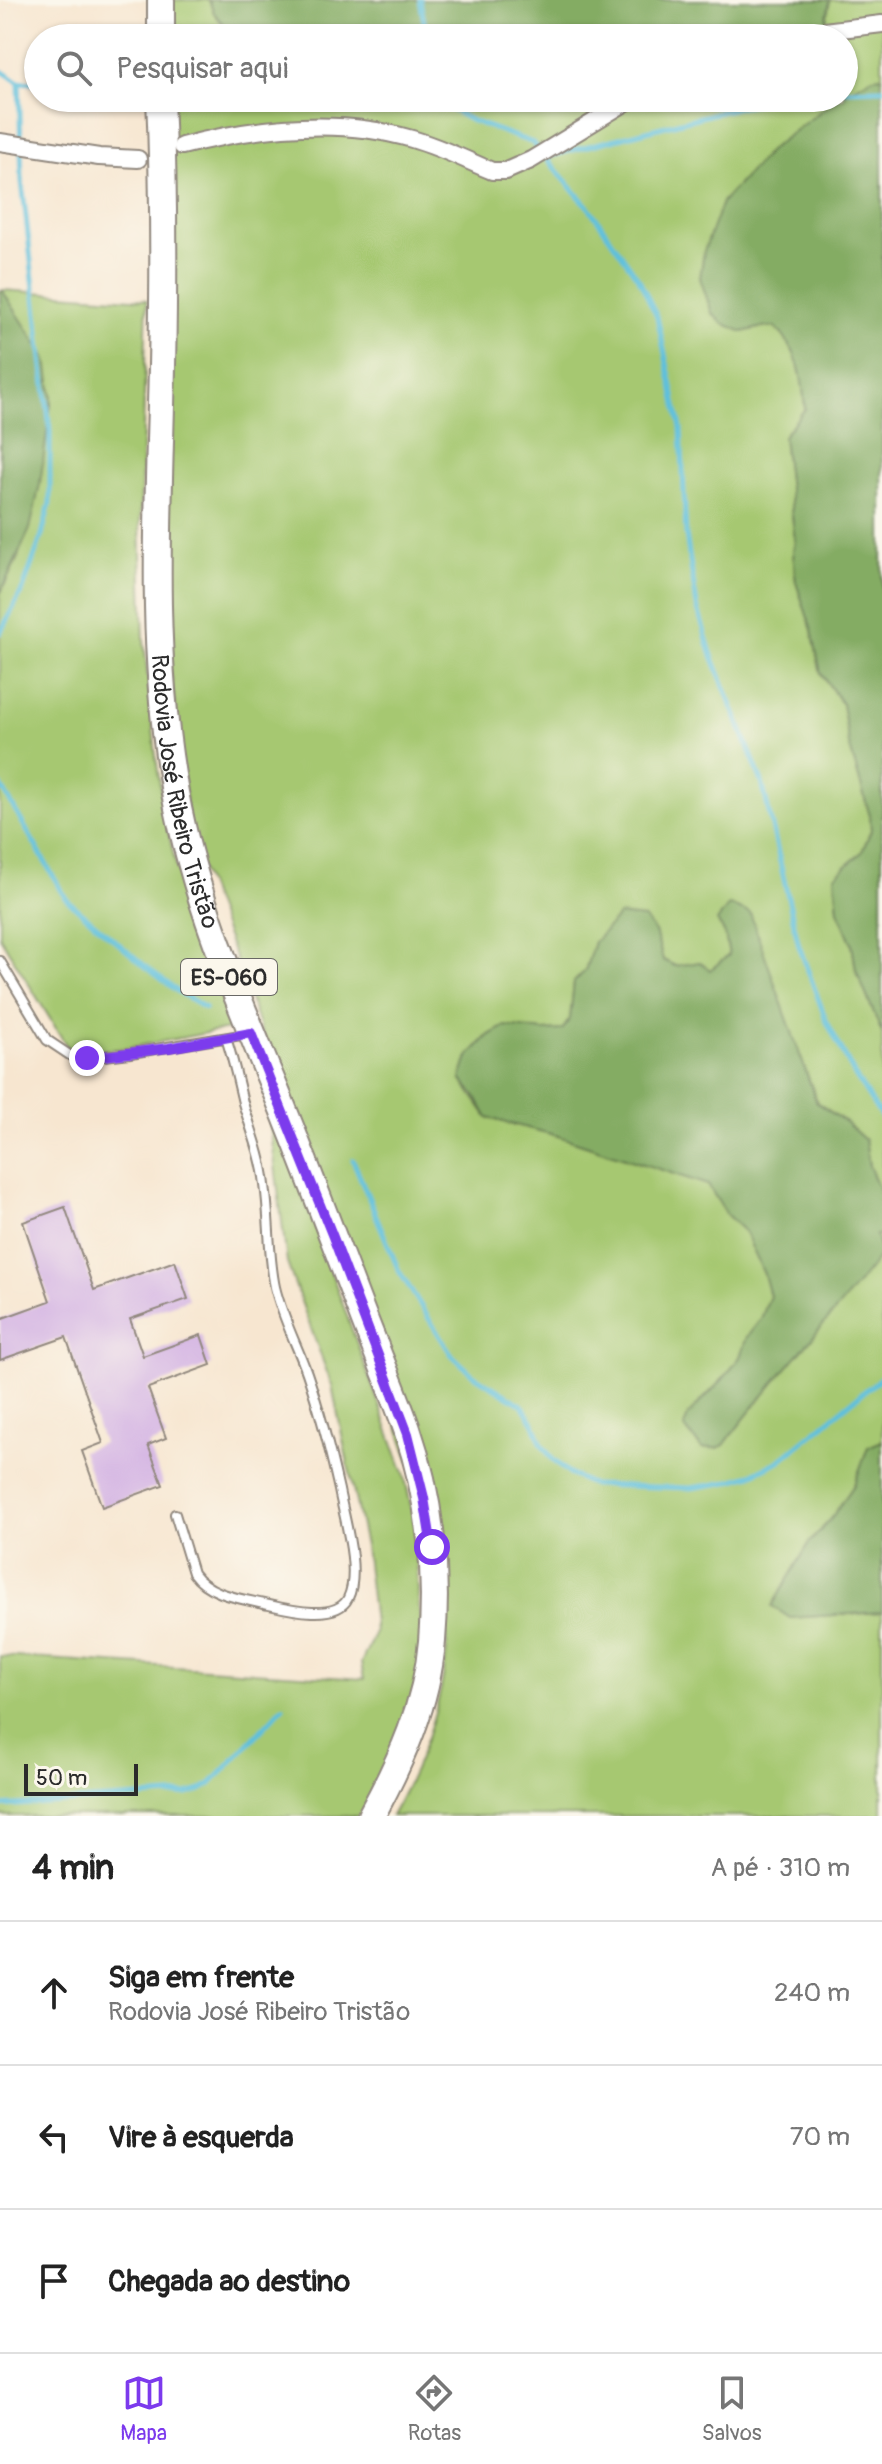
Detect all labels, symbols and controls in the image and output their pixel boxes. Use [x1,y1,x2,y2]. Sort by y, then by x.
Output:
search box [24,24,858,112]
icon: search [52,46,96,90]
text: Pesquisar aqui [116,50,288,87]
street label: Rodovia José Ribeiro Tristão [145,654,225,932]
road number: ES-060 [181,959,277,995]
route end [69,1040,105,1076]
route start [414,1529,450,1565]
scale bar [24,1760,138,1796]
text: 50 m [36,1764,87,1792]
text: 4 min [32,1847,114,1890]
text: A pé · 310 m [711,1852,850,1884]
text: Siga em frente [108,1959,294,1996]
icon: ahead [32,1971,76,2015]
text: 240 m [774,1977,850,2009]
text: Rodovia José Ribeiro Tristão [108,1996,410,2028]
icon: left [32,2115,76,2159]
text: Vire à esquerda [108,2119,294,2156]
text: 70 m [790,2121,850,2153]
icon: arrive [32,2259,76,2303]
text: Chegada ao destino [108,2263,350,2300]
tab: Mapa [120,2371,167,2447]
tab: Rotas [408,2371,461,2447]
tab: Salvos [702,2371,762,2447]

